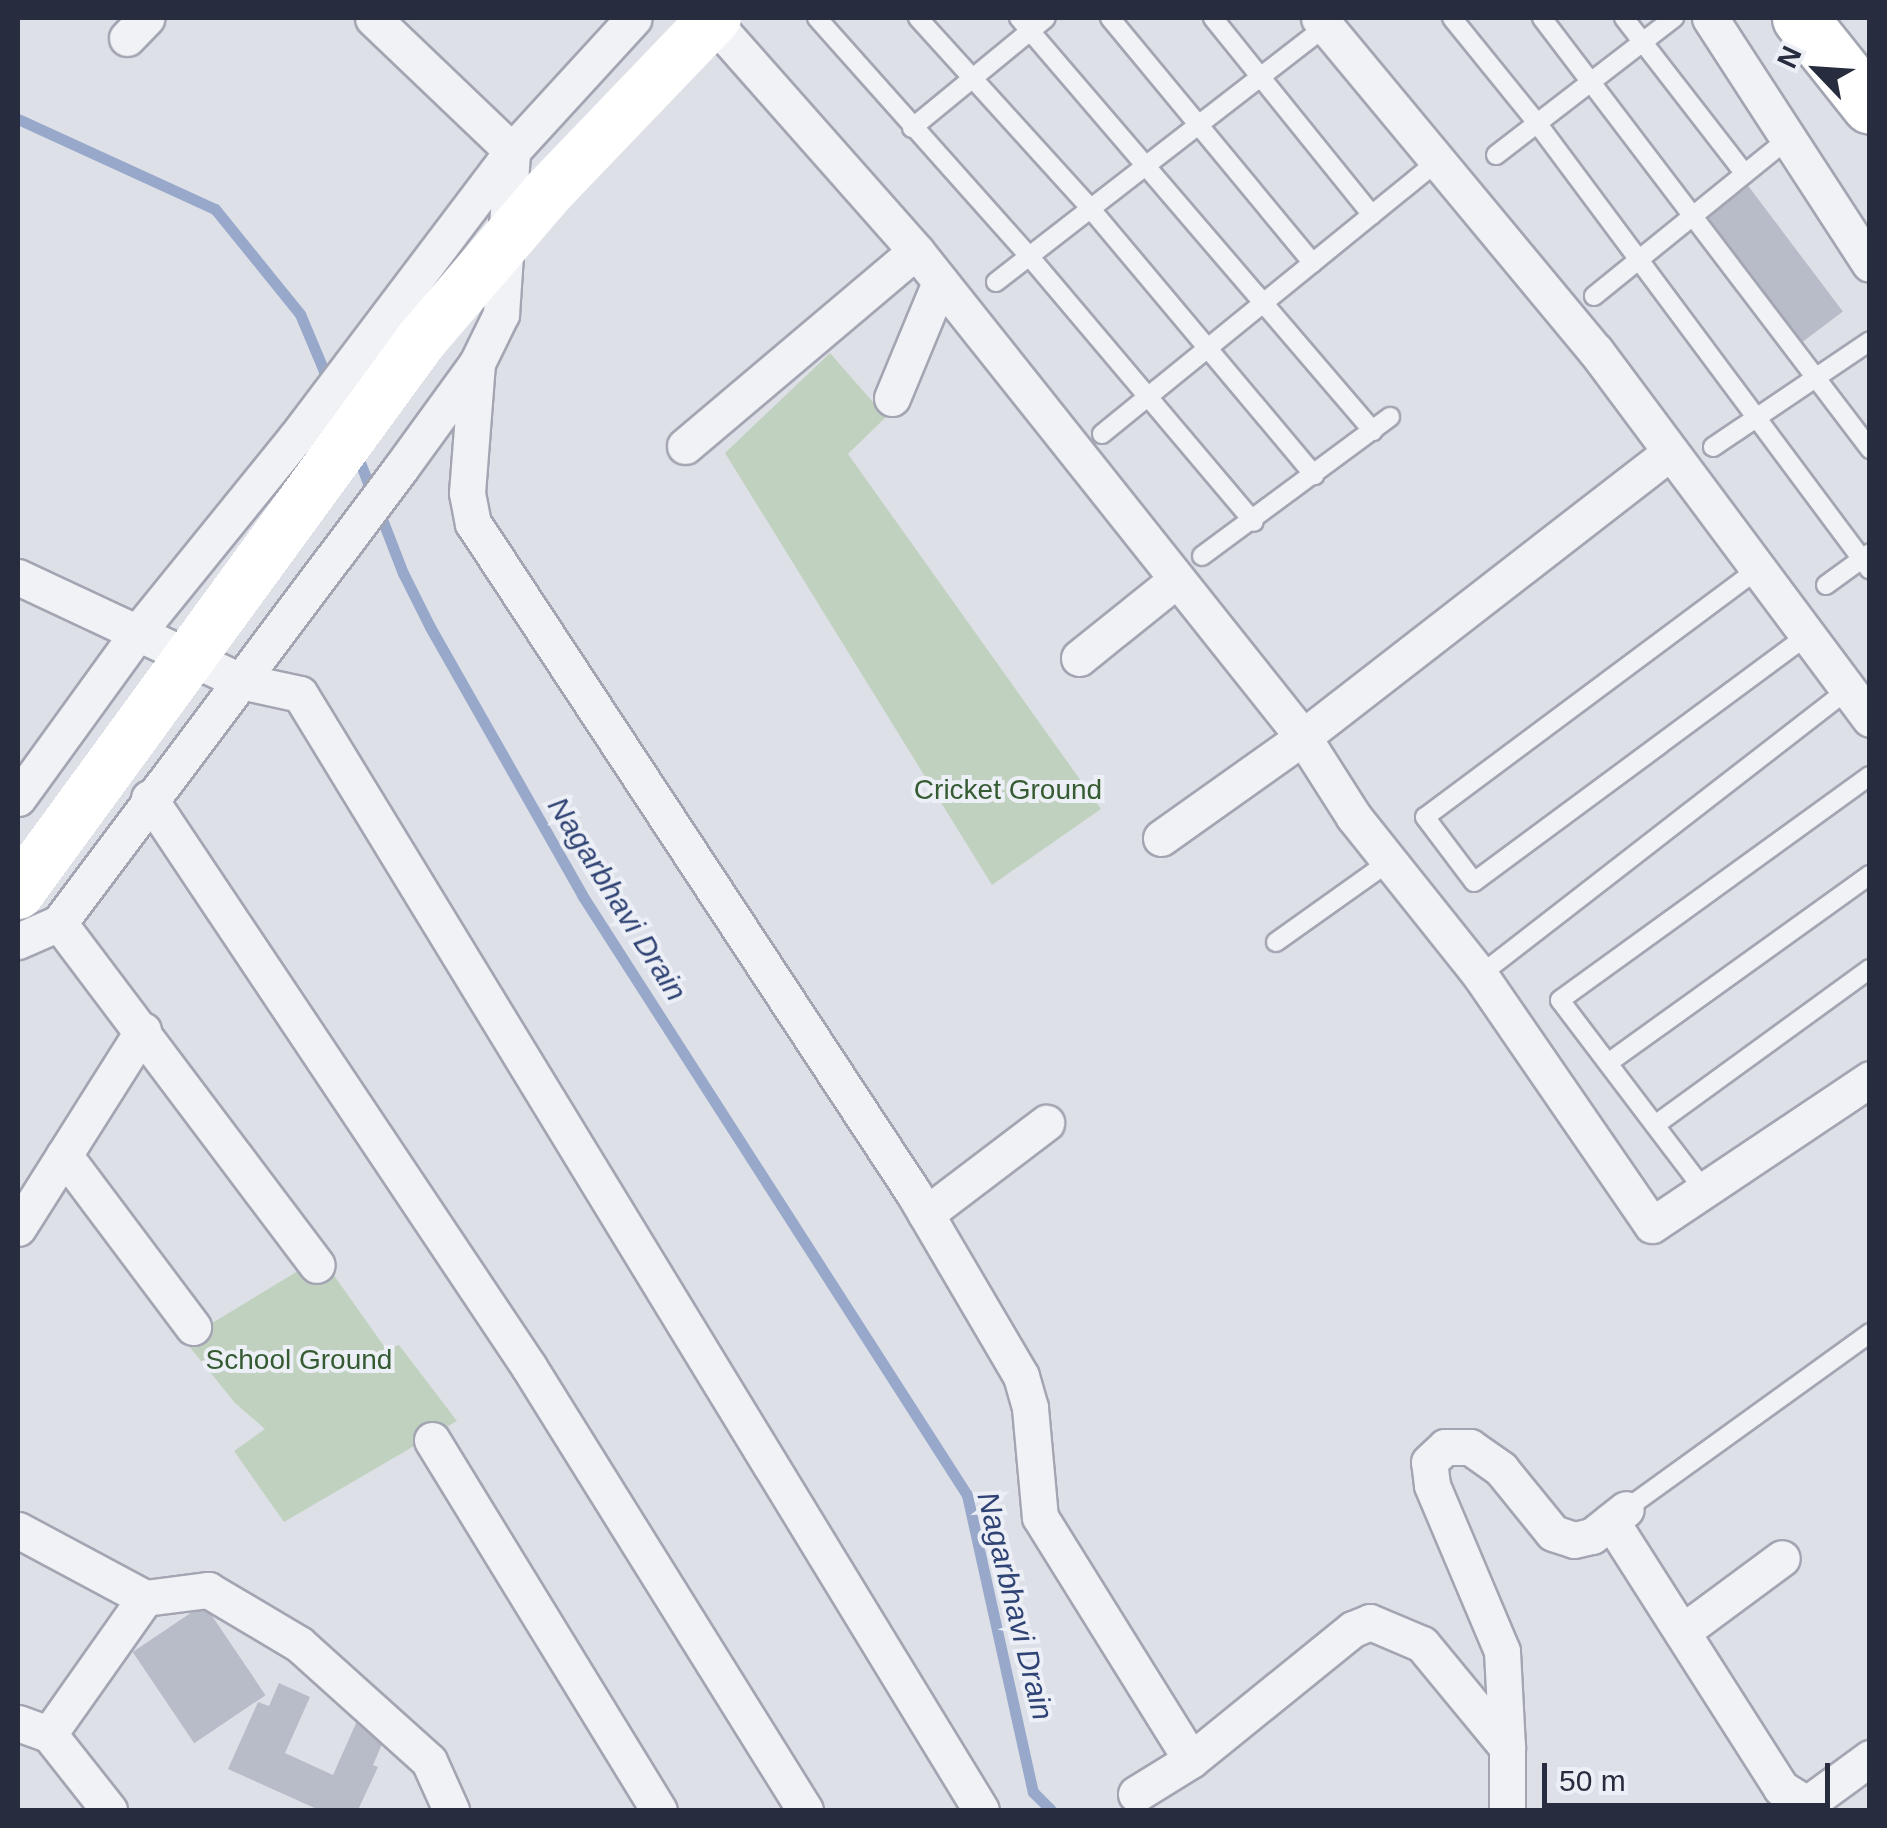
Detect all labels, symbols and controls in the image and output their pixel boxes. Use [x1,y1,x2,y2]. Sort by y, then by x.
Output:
north arrow [1767,20,1867,120]
text: N [1771,41,1808,73]
park label: Cricket Ground [914,773,1102,807]
water label: Nagarbhavi Drain [540,790,694,1008]
park label: School Ground [206,1343,392,1377]
water label: Nagarbhavi Drain [969,1488,1061,1724]
scale bar [1547,1743,1834,1805]
text: 50 m [1559,1764,1626,1797]

